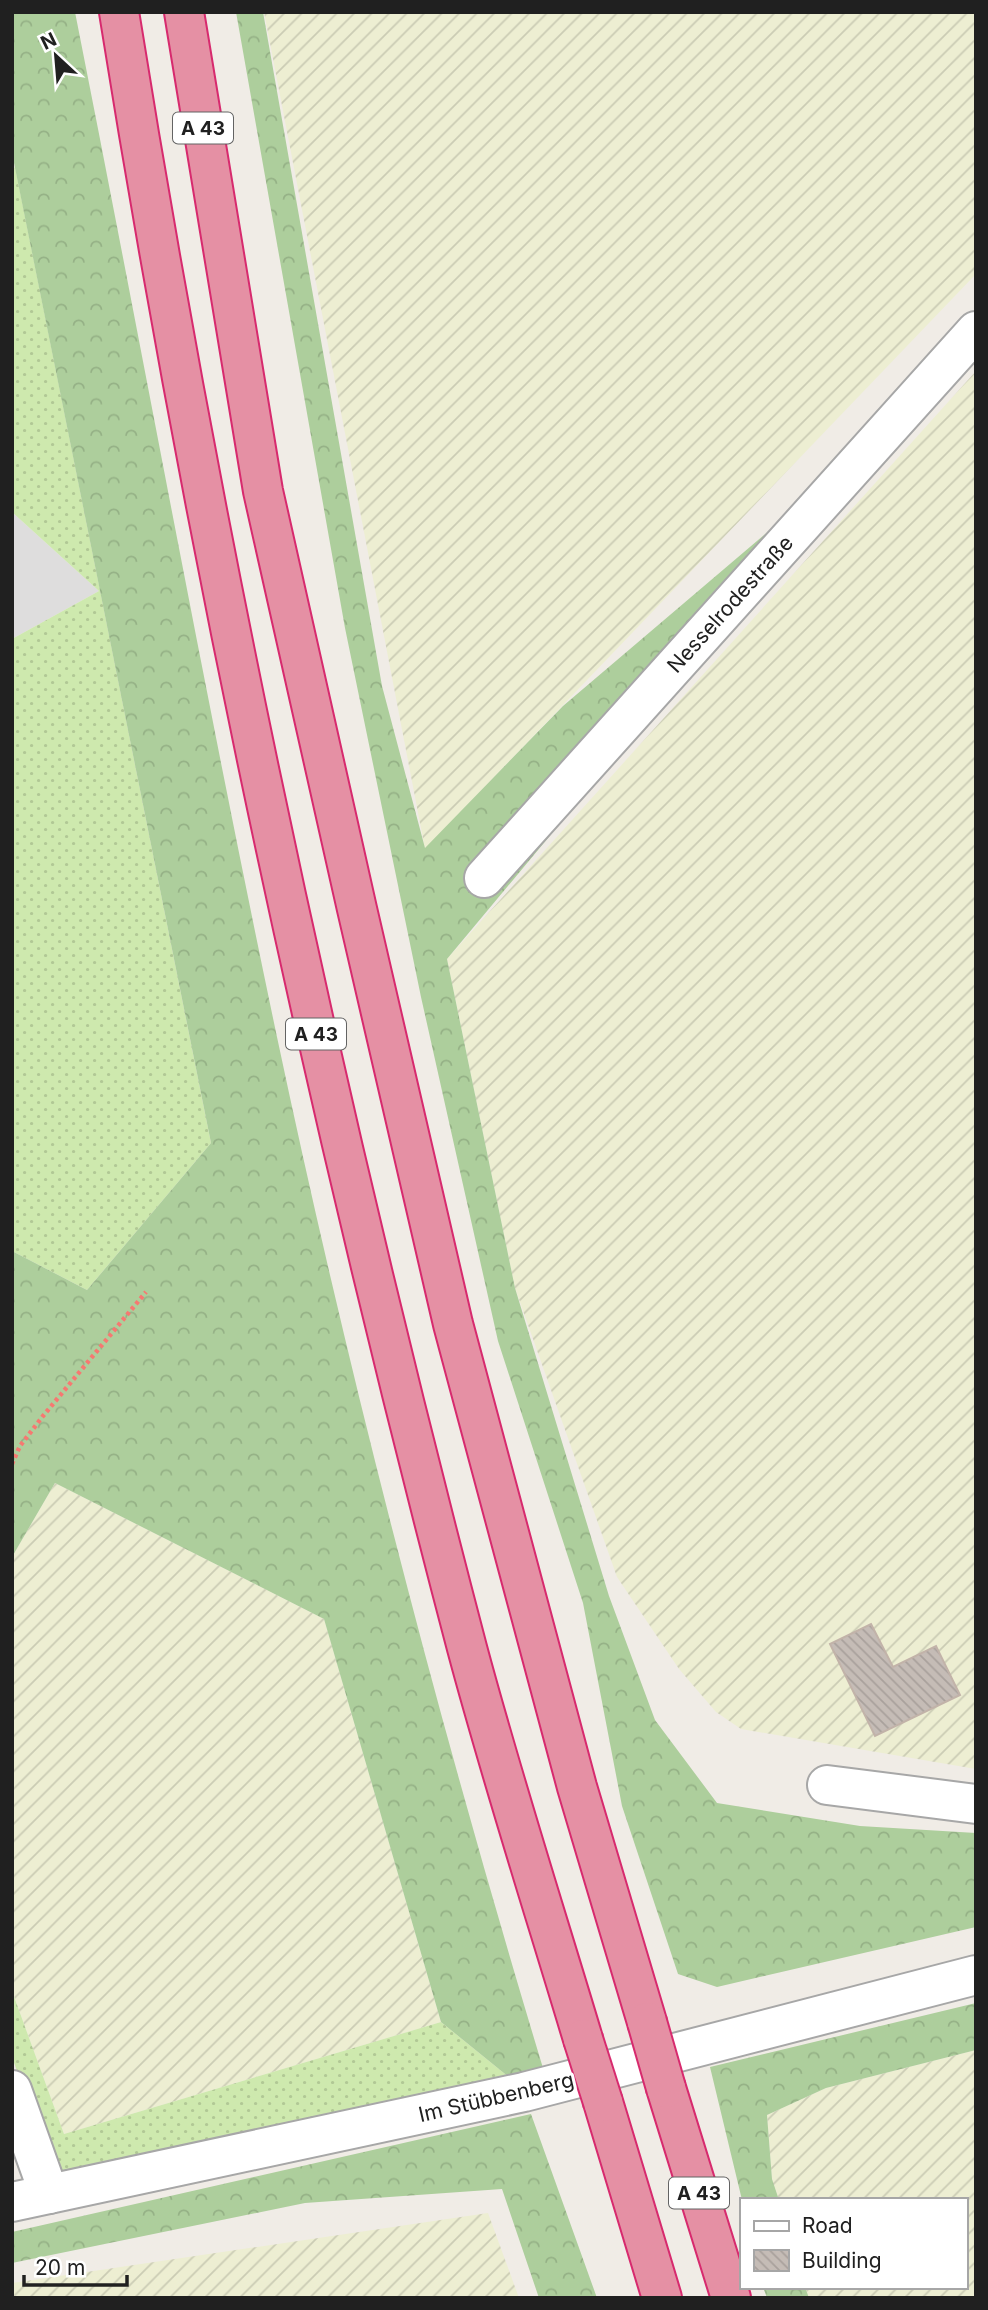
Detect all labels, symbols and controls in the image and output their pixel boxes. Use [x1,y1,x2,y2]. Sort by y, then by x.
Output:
north arrow [21,21,91,91]
text: N [37,28,60,55]
road number: A 43 [173,112,233,144]
street label: Nesselrodestraße [662,530,798,678]
road number: A 43 [286,1018,346,1050]
street label: Im Stübbenberg [416,2067,576,2127]
road number: A 43 [669,2178,729,2208]
legend [740,2198,967,2289]
text: Road [802,2213,853,2238]
scale bar [24,2244,128,2288]
text: Building [802,2248,882,2273]
text: 20 m [35,2255,85,2280]

